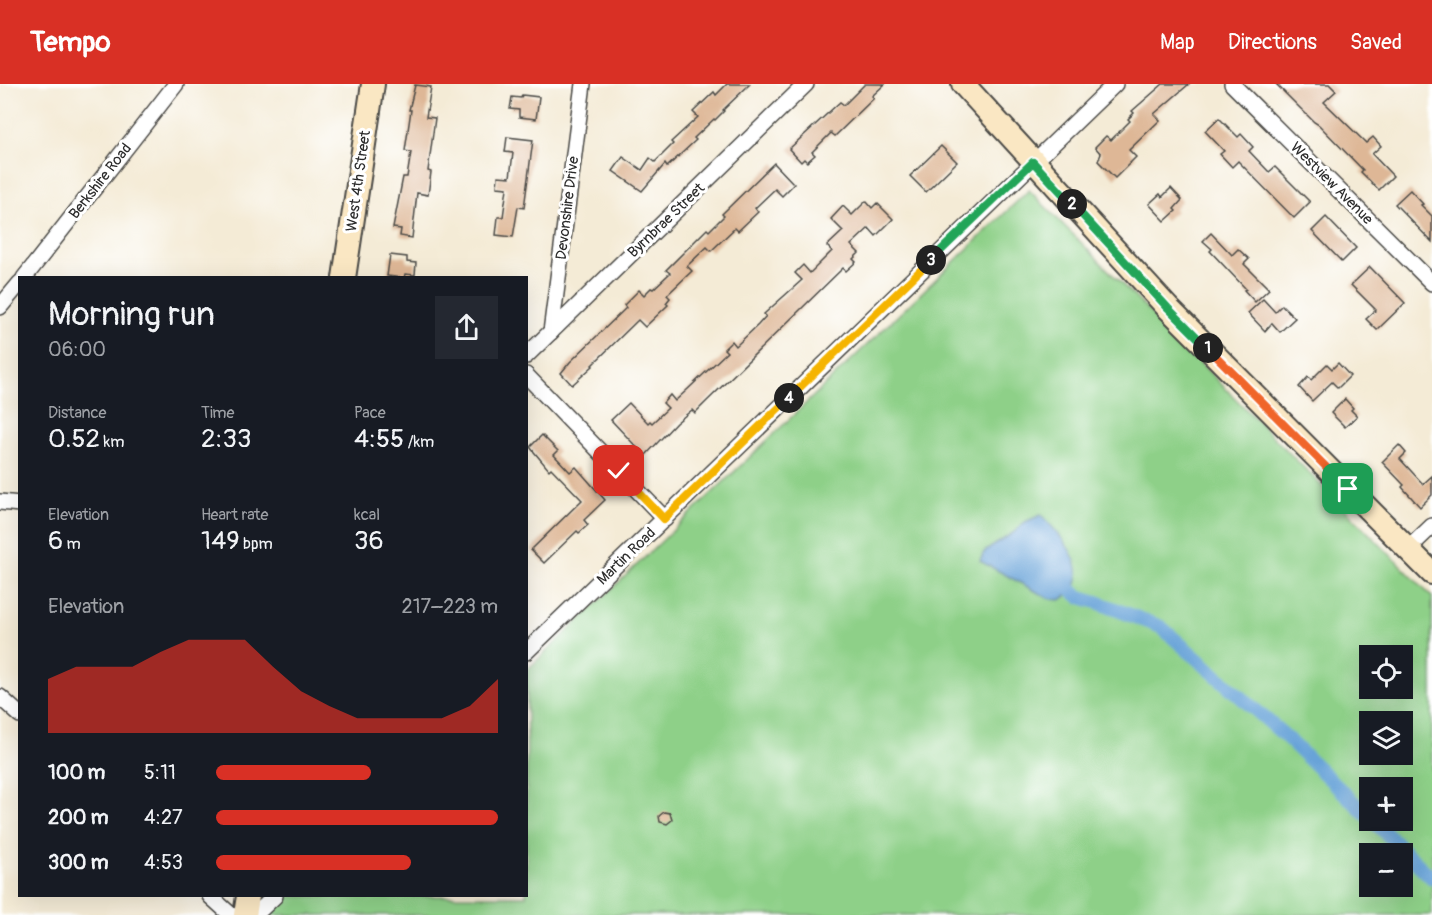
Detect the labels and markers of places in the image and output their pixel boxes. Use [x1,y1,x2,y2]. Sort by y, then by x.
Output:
pin: 2 [1057,189,1087,219]
pin: 3 [916,245,946,275]
pin: 1 [1193,333,1223,363]
pin: 4 [774,383,804,413]
pin [593,445,644,496]
pin [1322,463,1373,514]

